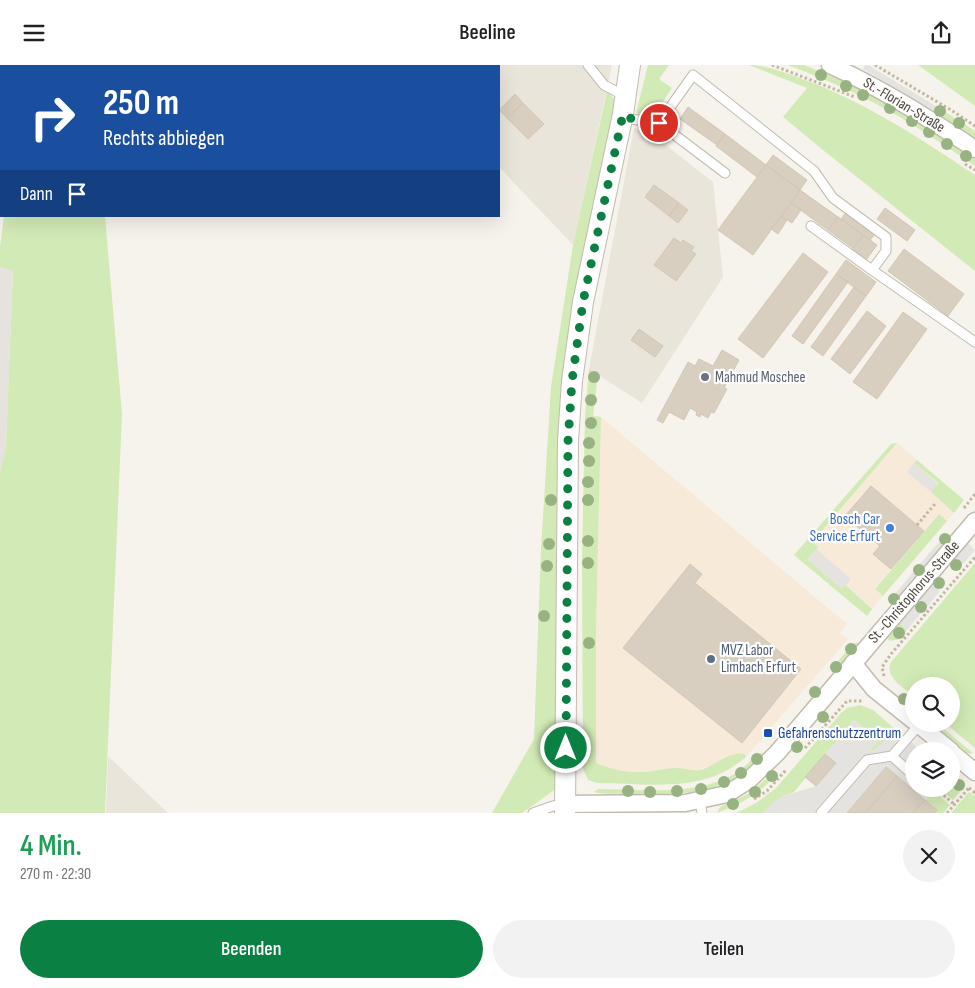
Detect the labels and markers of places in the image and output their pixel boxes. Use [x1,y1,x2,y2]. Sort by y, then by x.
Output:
pin [638,102,680,144]
place label: Mahmud Moschee [715,368,806,387]
marker: Mahmud Moschee [699,371,711,383]
place label: Bosch Car Service Erfurt [810,510,881,546]
marker: Bosch Car Service Erfurt [884,522,896,534]
place label: MVZ Labor Limbach Erfurt [721,641,797,677]
marker: MVZ Labor Limbach Erfurt [705,653,717,665]
place label: Gefahrenschutzzentrum [778,724,901,743]
marker: Gefahrenschutzzentrum [762,727,774,739]

